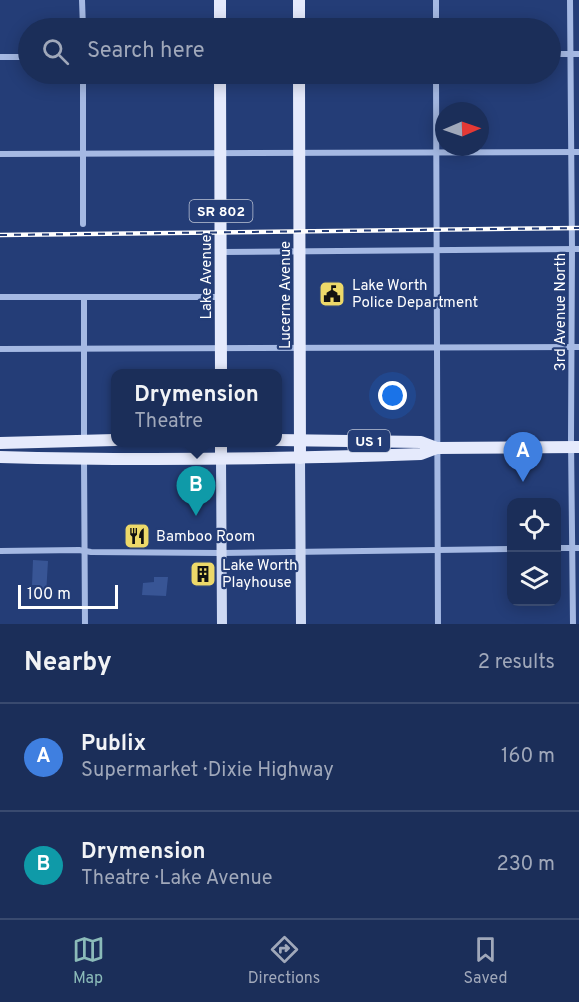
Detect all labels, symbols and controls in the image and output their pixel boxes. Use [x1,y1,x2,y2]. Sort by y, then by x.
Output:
search box [18,18,561,84]
icon: search [39,35,72,68]
text: Search here [87,38,205,65]
north arrow [435,102,489,156]
road number: SR 802 [190,200,252,222]
street label: Lake Avenue [198,235,217,319]
street label: Lucerne Avenue [277,241,296,349]
street label: 3rd Avenue North [552,253,571,371]
place label: Lake Worth Police Department [352,277,478,313]
public building icon: Lake Worth Police Department [317,279,347,309]
popup [111,369,282,447]
your location [378,381,407,410]
text: Drymension [134,382,259,409]
text: Theatre [134,409,203,435]
road number: US 1 [348,430,390,452]
pin: A [504,432,542,482]
pin: B [176,466,216,516]
map controls [507,498,561,606]
button: locate [507,498,561,552]
restaurant icon: Bamboo Room [122,521,152,551]
place label: Bamboo Room [156,528,255,547]
button: layers [507,552,561,606]
place label: Lake Worth Playhouse [222,557,298,593]
building icon: Lake Worth Playhouse [188,559,218,589]
scale bar [18,582,118,610]
text: 100 m [27,585,71,605]
text: Nearby [24,647,112,680]
text: 2 results [478,650,555,676]
text: Publix [81,731,146,758]
text: A [36,744,51,770]
text: 160 m [501,744,555,770]
text: Supermarket · Dixie Highway [81,758,334,784]
text: Drymension [81,839,206,866]
text: B [37,852,50,878]
text: 230 m [496,852,555,878]
text: Theatre · Lake Avenue [81,866,273,892]
tab: Map [72,933,105,989]
tab: Directions [248,933,320,989]
tab: Saved [463,933,507,989]

